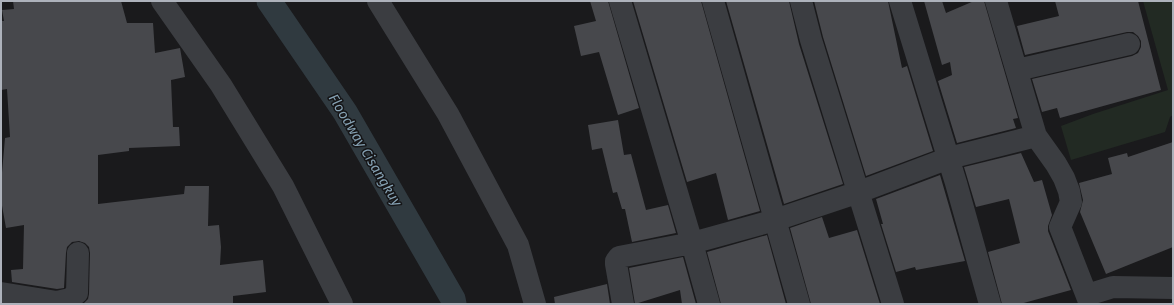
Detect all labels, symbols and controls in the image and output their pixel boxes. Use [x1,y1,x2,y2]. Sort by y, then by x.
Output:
water label: Floodway Cisangkuy [325,91,406,210]

